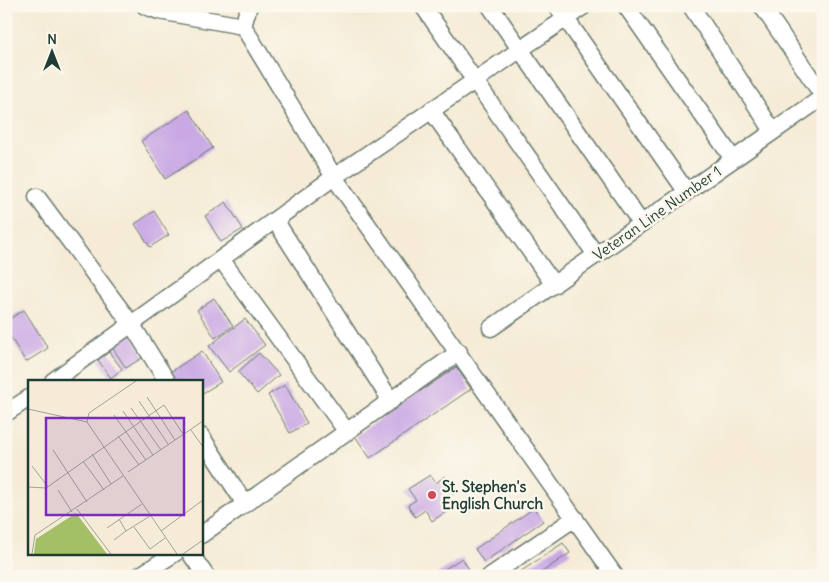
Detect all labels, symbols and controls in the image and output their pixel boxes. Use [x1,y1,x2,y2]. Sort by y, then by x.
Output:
north arrow [28,28,78,78]
text: N [47,30,57,48]
street label: Veteran Line Number 1 [589,161,725,265]
inset map [28,380,202,554]
place label: St. Stephen's English Church [442,477,543,514]
marker: St. Stephen's English Church [426,489,438,501]

